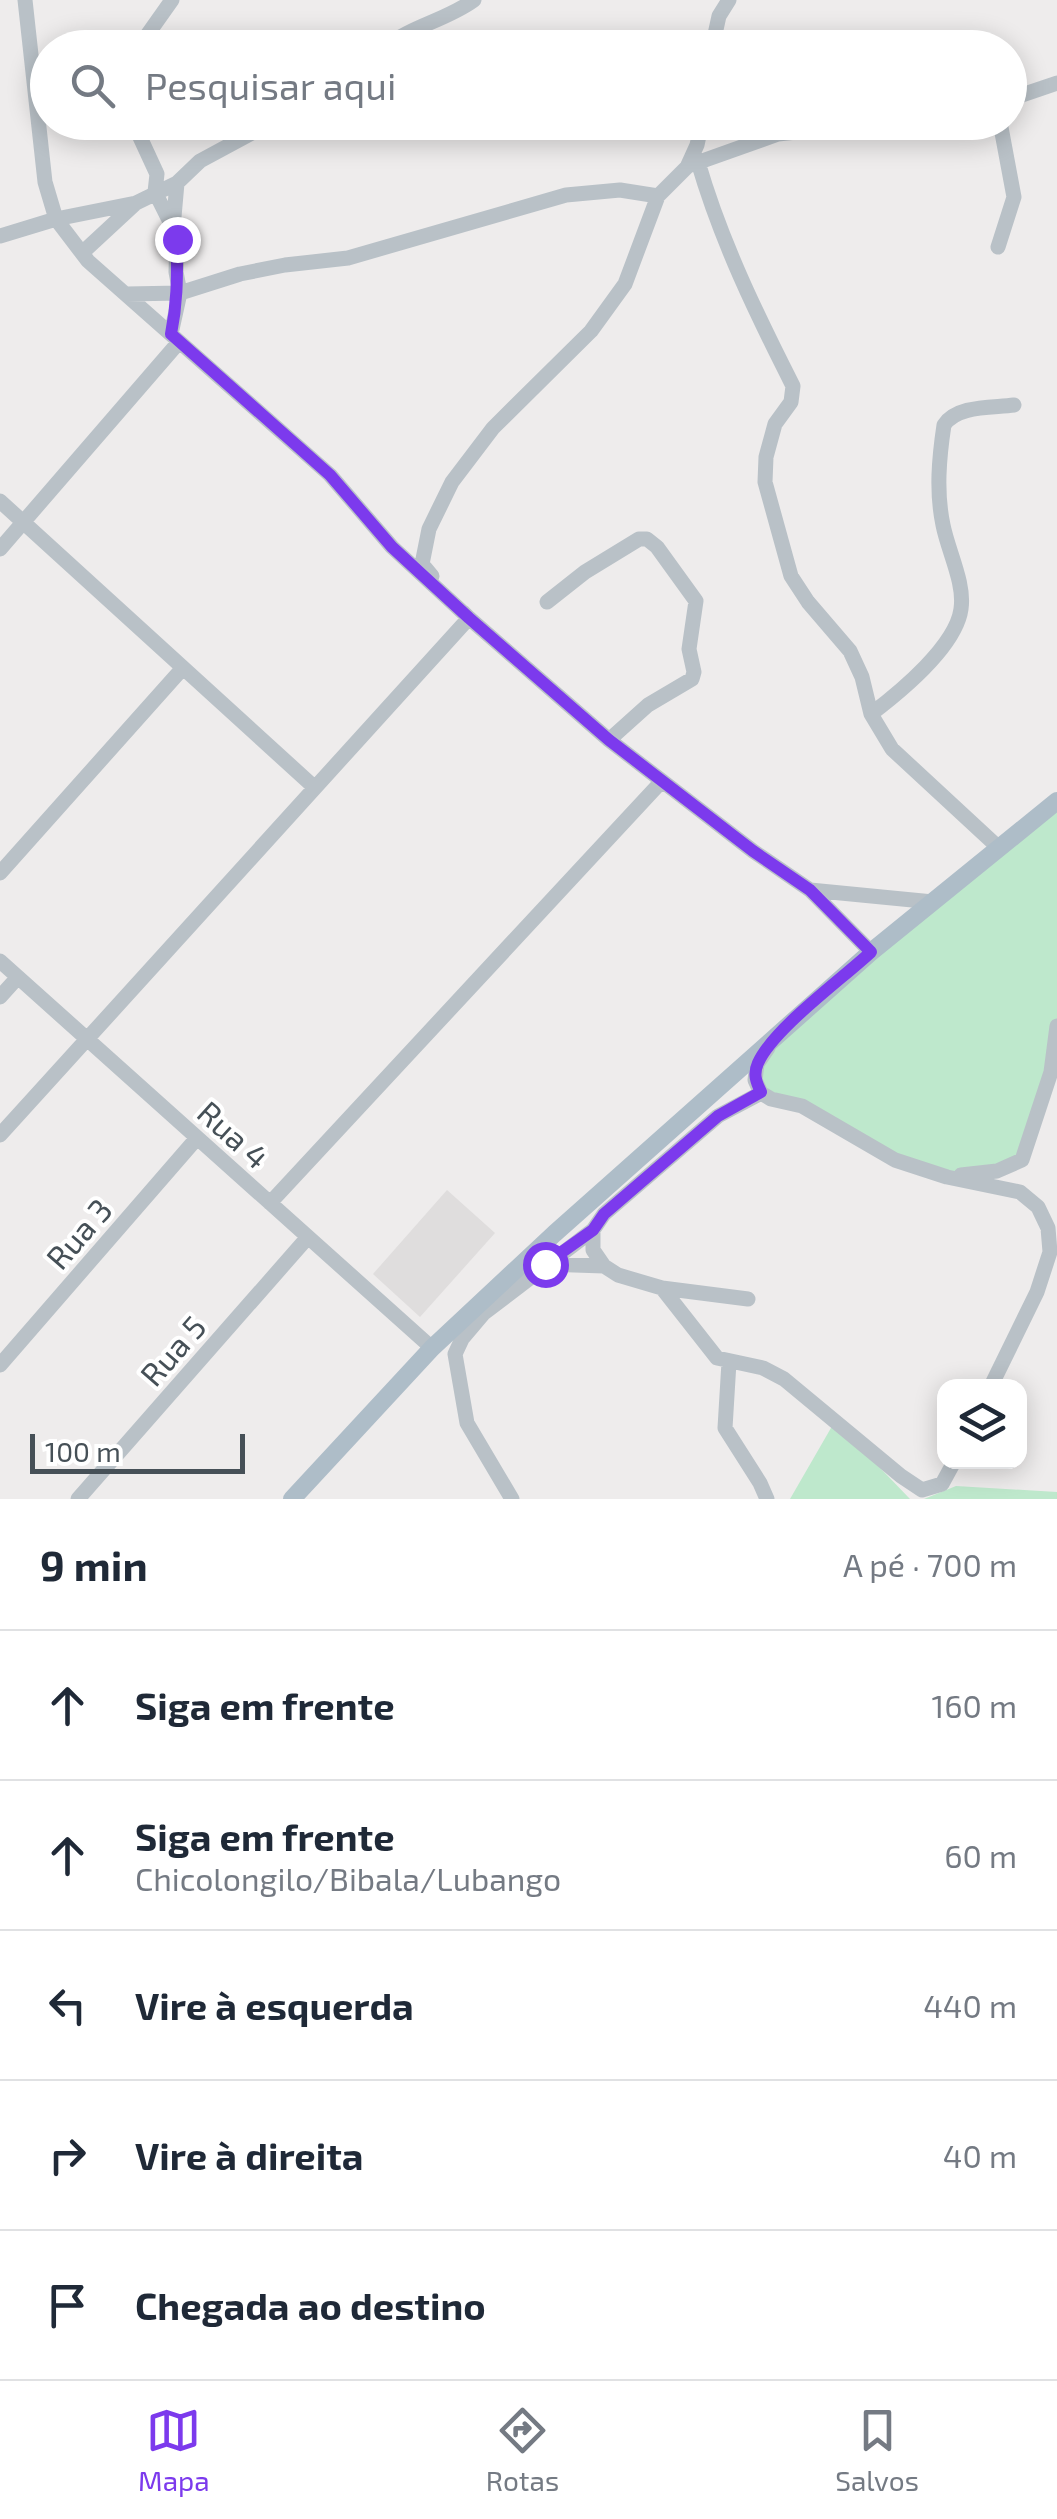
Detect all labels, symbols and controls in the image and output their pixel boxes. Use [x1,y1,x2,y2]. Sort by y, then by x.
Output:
search box [30,30,1027,140]
icon: search [65,58,120,113]
text: Pesquisar aqui [145,62,396,108]
route end [155,217,201,263]
street label: Rua 4 [191,1092,277,1176]
street label: Rua 3 [37,1190,119,1276]
route start [523,1242,569,1288]
street label: Rua 5 [131,1307,213,1393]
map controls [937,1379,1027,1469]
button: layers [937,1379,1027,1469]
scale bar [30,1429,245,1474]
text: 100 m [45,1434,121,1468]
text: 9 min [40,1539,148,1589]
text: A pé · 700 m [843,1545,1017,1583]
icon: ahead [40,1678,95,1733]
text: Siga em frente [135,1682,395,1728]
text: 160 m [931,1686,1017,1724]
text: Siga em frente [135,1813,395,1859]
icon: ahead [40,1828,95,1883]
text: 60 m [944,1836,1017,1874]
text: Chicolongilo/Bibala/Lubango [135,1859,561,1897]
icon: left [40,1978,95,2033]
text: Vire à esquerda [135,1982,414,2028]
text: 440 m [923,1986,1017,2024]
icon: right [40,2128,95,2183]
text: Vire à direita [135,2132,363,2178]
text: 40 m [943,2136,1017,2174]
icon: arrive [40,2278,95,2333]
text: Chegada ao destino [135,2282,486,2328]
tab: Mapa [138,2403,210,2497]
tab: Rotas [486,2403,559,2497]
tab: Salvos [835,2403,919,2497]

